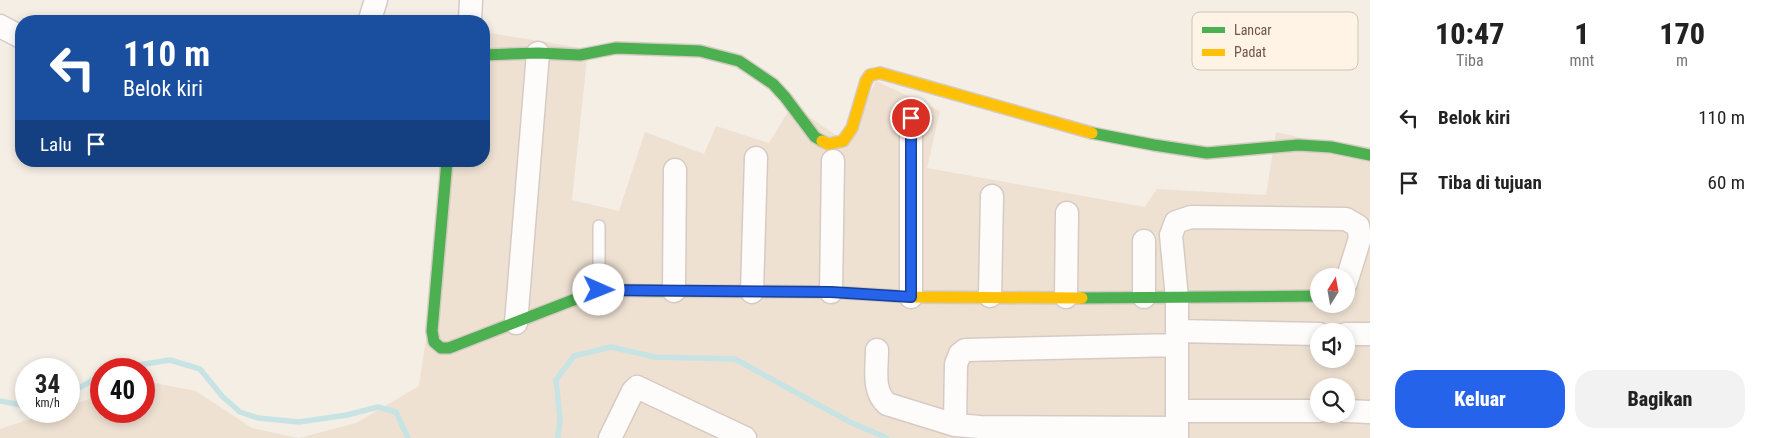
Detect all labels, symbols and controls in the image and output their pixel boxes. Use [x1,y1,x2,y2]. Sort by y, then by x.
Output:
legend [1192,12,1358,70]
text: 10:47 [1435,16,1505,51]
text: 1 [1574,16,1589,51]
text: 170 [1659,16,1705,51]
text: Lancar [1234,22,1272,38]
text: 110 m [123,34,210,75]
icon: left [40,35,105,100]
text: Padat [1234,44,1266,60]
text: Tiba [1456,51,1484,70]
text: mnt [1570,51,1594,70]
text: m [1676,51,1688,70]
text: Belok kiri [123,76,203,101]
pin [890,97,932,139]
icon: arrive [897,104,925,132]
icon: left [1395,104,1423,132]
text: Belok kiri [1438,106,1510,129]
text: 110 m [1698,106,1745,129]
icon: arrive [82,130,110,158]
text: Lalu [40,133,72,156]
icon: arrive [1395,169,1423,197]
text: Tiba di tujuan [1438,171,1542,194]
text: 60 m [1708,171,1745,194]
position arrow [572,263,624,315]
north arrow [1310,268,1355,312]
map controls [1310,268,1355,423]
button: sound [1310,323,1355,368]
speed limit sign: 40 [90,358,155,423]
text: 34 [35,370,60,399]
button: Keluar [1395,370,1565,428]
button: Bagikan [1575,370,1745,428]
button: search [1310,378,1355,423]
text: km/h [35,396,60,410]

